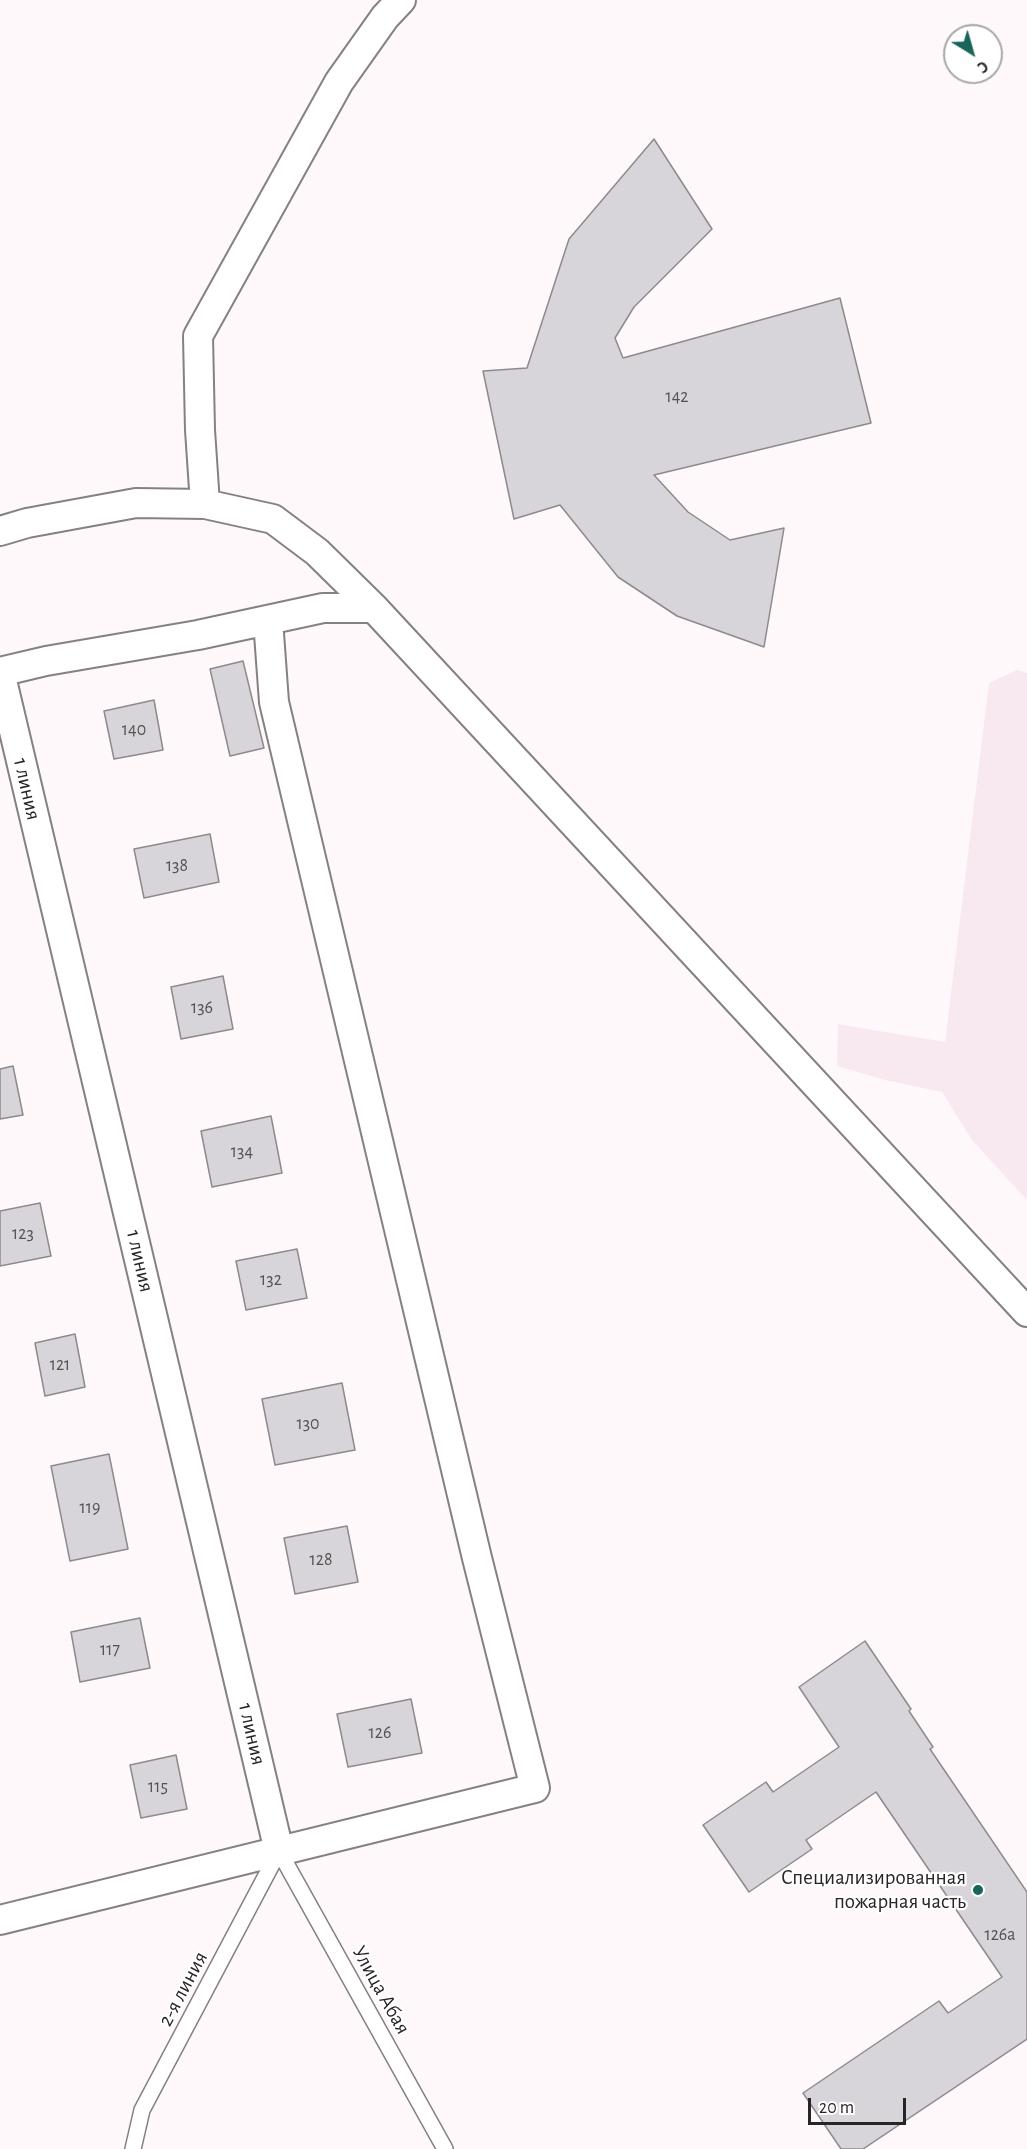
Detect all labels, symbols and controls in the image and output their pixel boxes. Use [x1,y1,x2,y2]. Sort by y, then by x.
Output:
north arrow [943,24,1003,84]
text: С [974,58,991,76]
house number: 142 [665,386,689,408]
house number: 140 [122,719,146,741]
street label: 1 линия [8,756,46,822]
house number: 138 [166,855,188,877]
house number: 136 [191,997,213,1019]
house number: 134 [231,1141,253,1163]
house number: 123 [12,1223,34,1245]
street label: 1 линия [121,1228,159,1294]
house number: 132 [260,1269,282,1291]
house number: 121 [50,1354,70,1376]
house number: 130 [296,1413,320,1435]
house number: 119 [80,1497,100,1519]
house number: 128 [310,1549,332,1571]
house number: 117 [100,1639,120,1661]
street label: 1 линия [233,1701,271,1767]
house number: 126 [369,1722,391,1744]
house number: 115 [148,1776,168,1798]
place label: Специализированная пожарная часть [781,1865,966,1915]
marker: Специализированная пожарная часть [971,1883,985,1897]
house number: 126а [984,1924,1016,1946]
street label: Улица Абая [346,1941,416,2039]
street label: 2-я линия [153,1947,213,2031]
scale bar [811,2086,908,2124]
text: 20 m [819,2099,854,2117]

